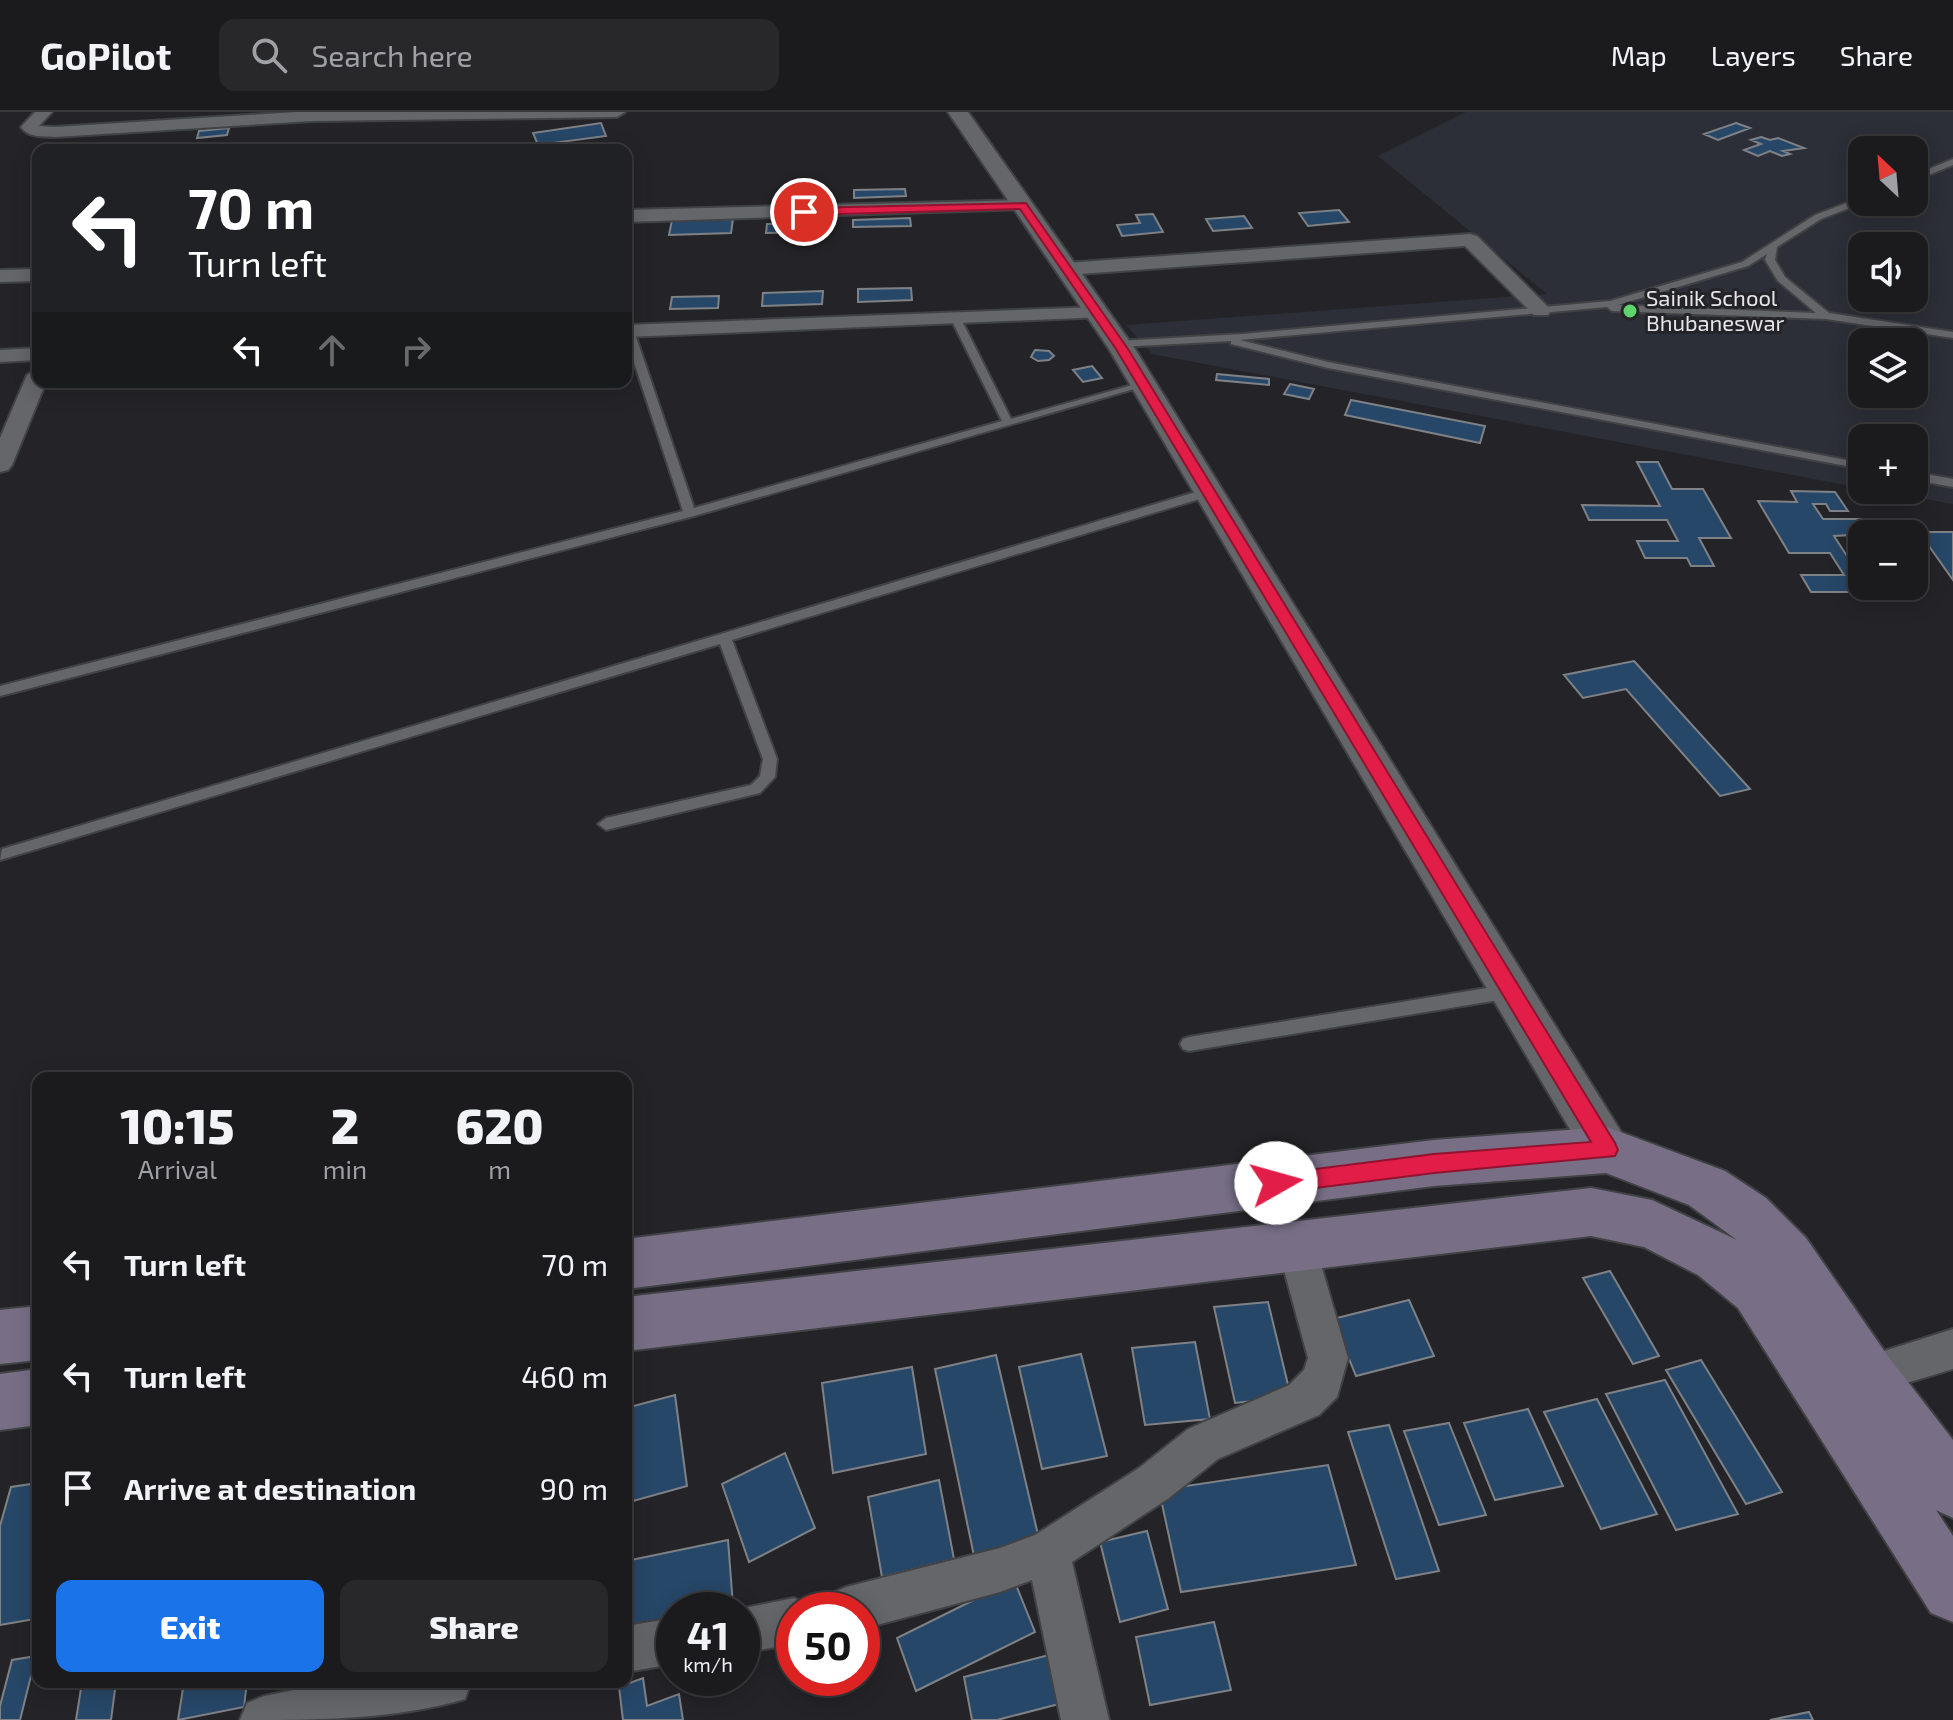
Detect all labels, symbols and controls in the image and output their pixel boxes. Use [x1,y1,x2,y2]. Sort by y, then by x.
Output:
search box [219,19,779,91]
text: GoPilot [40,32,171,78]
icon: search [247,33,291,77]
text: Search here [311,37,473,73]
text: Map [1611,38,1667,72]
text: Layers [1711,38,1796,72]
text: Share [1840,38,1913,72]
north arrow [1848,136,1928,216]
map controls [1848,136,1928,600]
text: 70 m [188,173,314,240]
icon: left [56,176,160,280]
pin [770,178,838,246]
icon: arrive [782,190,826,234]
button: sound [1848,232,1928,312]
text: Turn left [188,241,327,284]
place label: Sainik School Bhubaneswar [1646,284,1784,335]
marker: Sainik School Bhubaneswar [1621,302,1639,320]
icon: left [226,328,270,372]
icon: ahead [310,328,354,372]
icon: right [394,328,438,372]
button: layers [1848,328,1928,408]
button: + [1848,424,1928,504]
button: − [1848,520,1928,600]
text: 10:15 [120,1096,234,1154]
text: 2 [331,1096,359,1154]
text: 620 [455,1096,544,1154]
position arrow [1234,1141,1318,1225]
text: Arrival [138,1153,217,1184]
text: min [323,1153,367,1184]
text: m [488,1153,511,1184]
icon: left [56,1242,100,1286]
text: Turn left [124,1246,246,1282]
text: 70 m [542,1246,608,1282]
icon: left [56,1354,100,1398]
text: Turn left [124,1358,246,1394]
text: 460 m [521,1358,608,1394]
icon: arrive [56,1466,100,1510]
text: Arrive at destination [124,1470,416,1506]
text: 90 m [540,1470,608,1506]
button: Exit [56,1580,324,1672]
button: Share [340,1580,608,1672]
speed limit sign: 50 [776,1592,880,1696]
text: 41 [687,1610,729,1658]
text: km/h [683,1652,733,1676]

